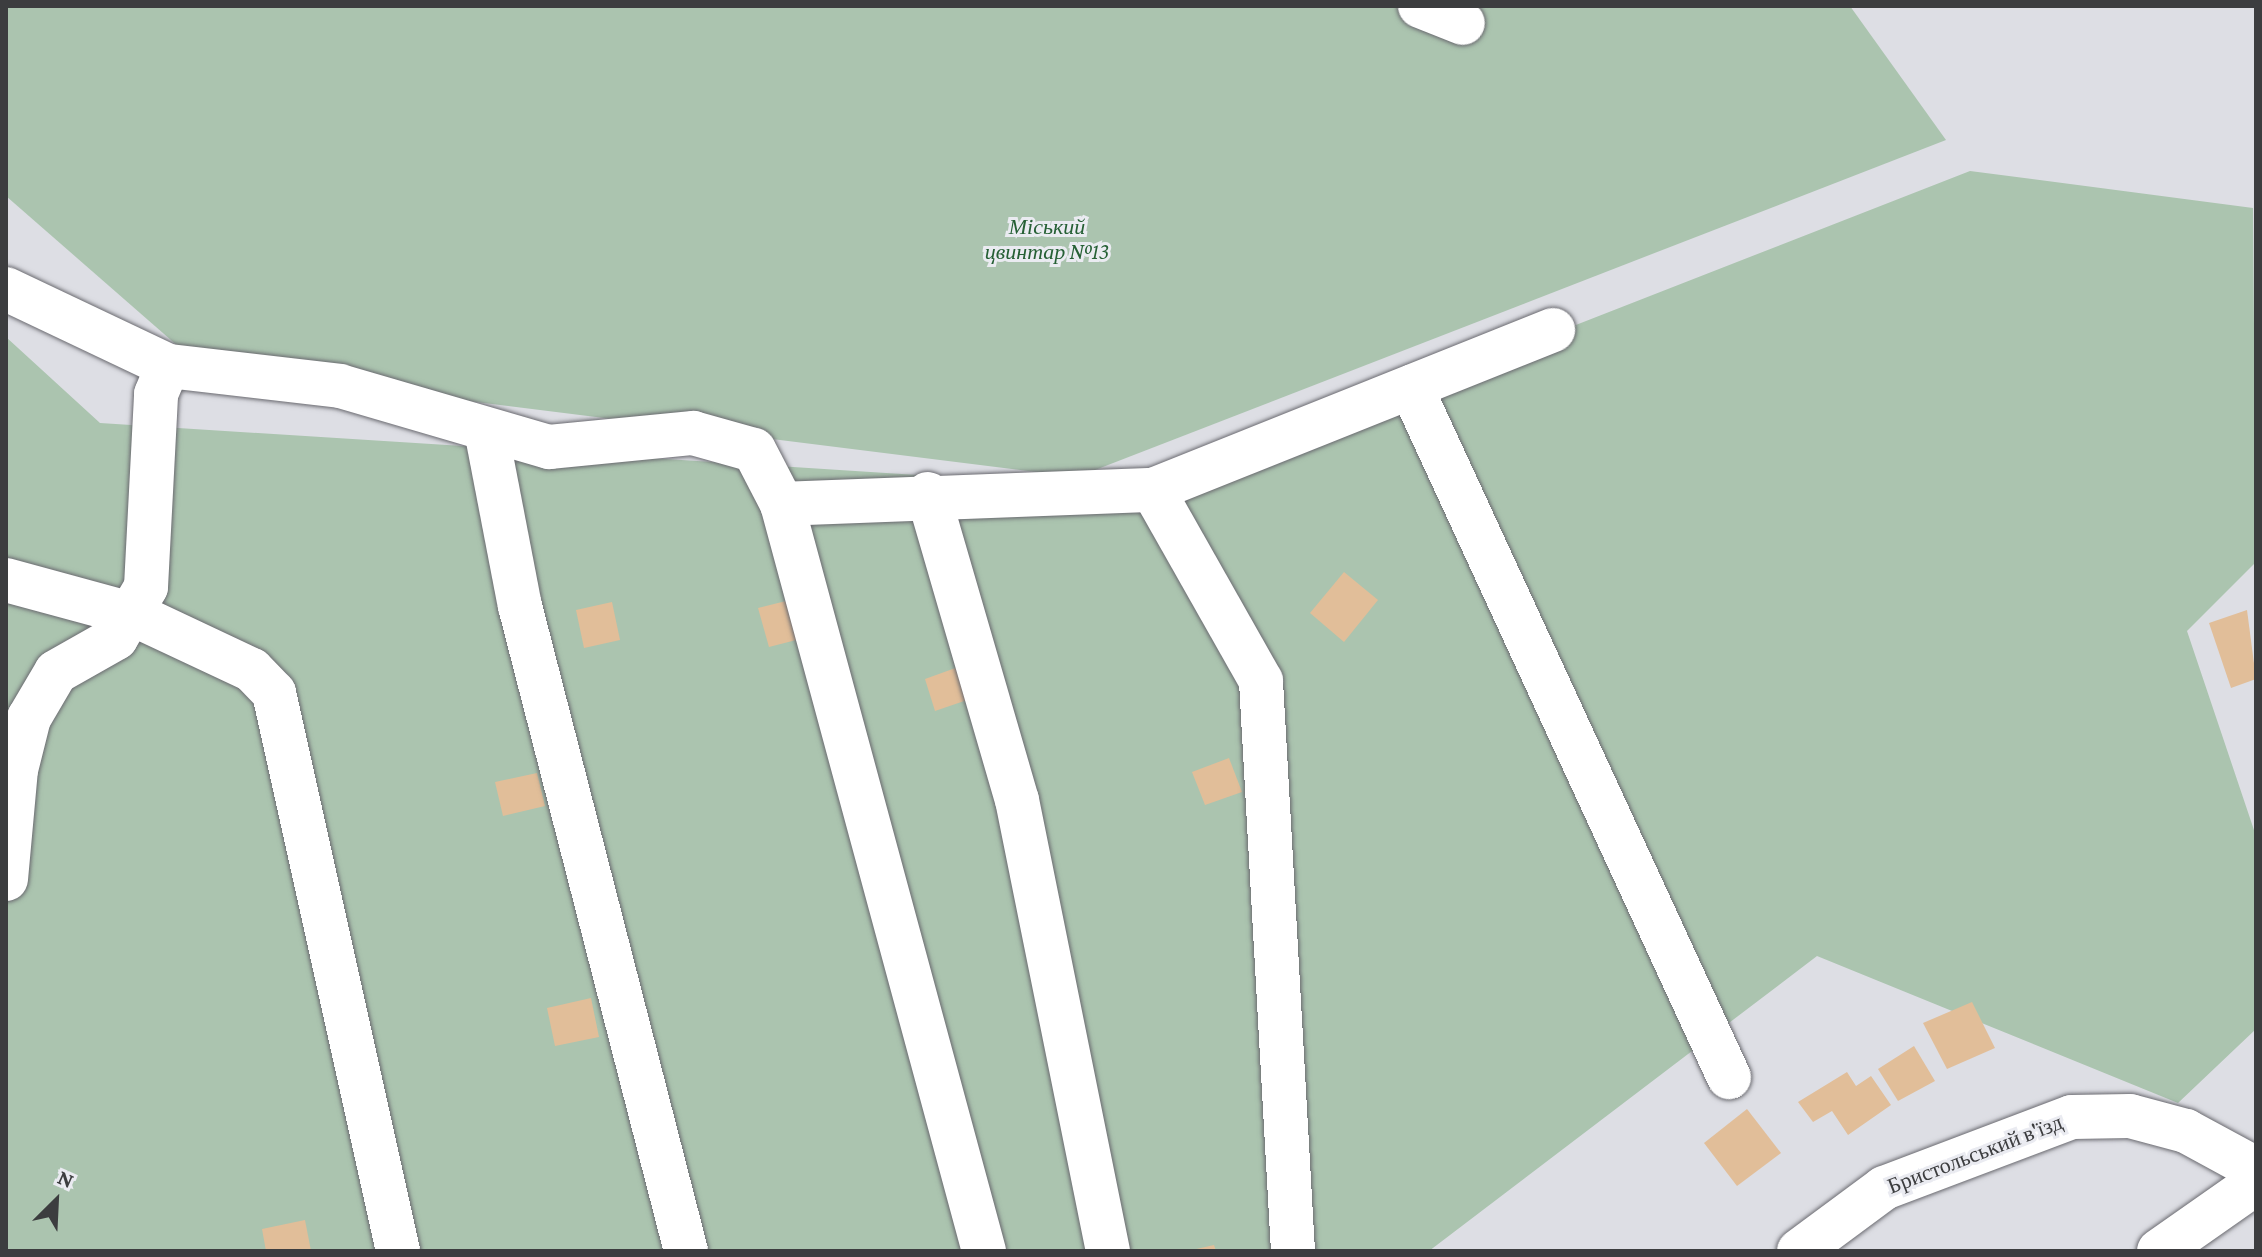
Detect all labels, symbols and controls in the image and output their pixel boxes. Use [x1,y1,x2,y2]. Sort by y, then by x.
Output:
park label: Міський цвинтар №13 [985,213,1109,264]
street label: Бристольський в'їзд [1884,1108,2066,1200]
north arrow [16,1161,96,1241]
text: N [54,1164,78,1193]

